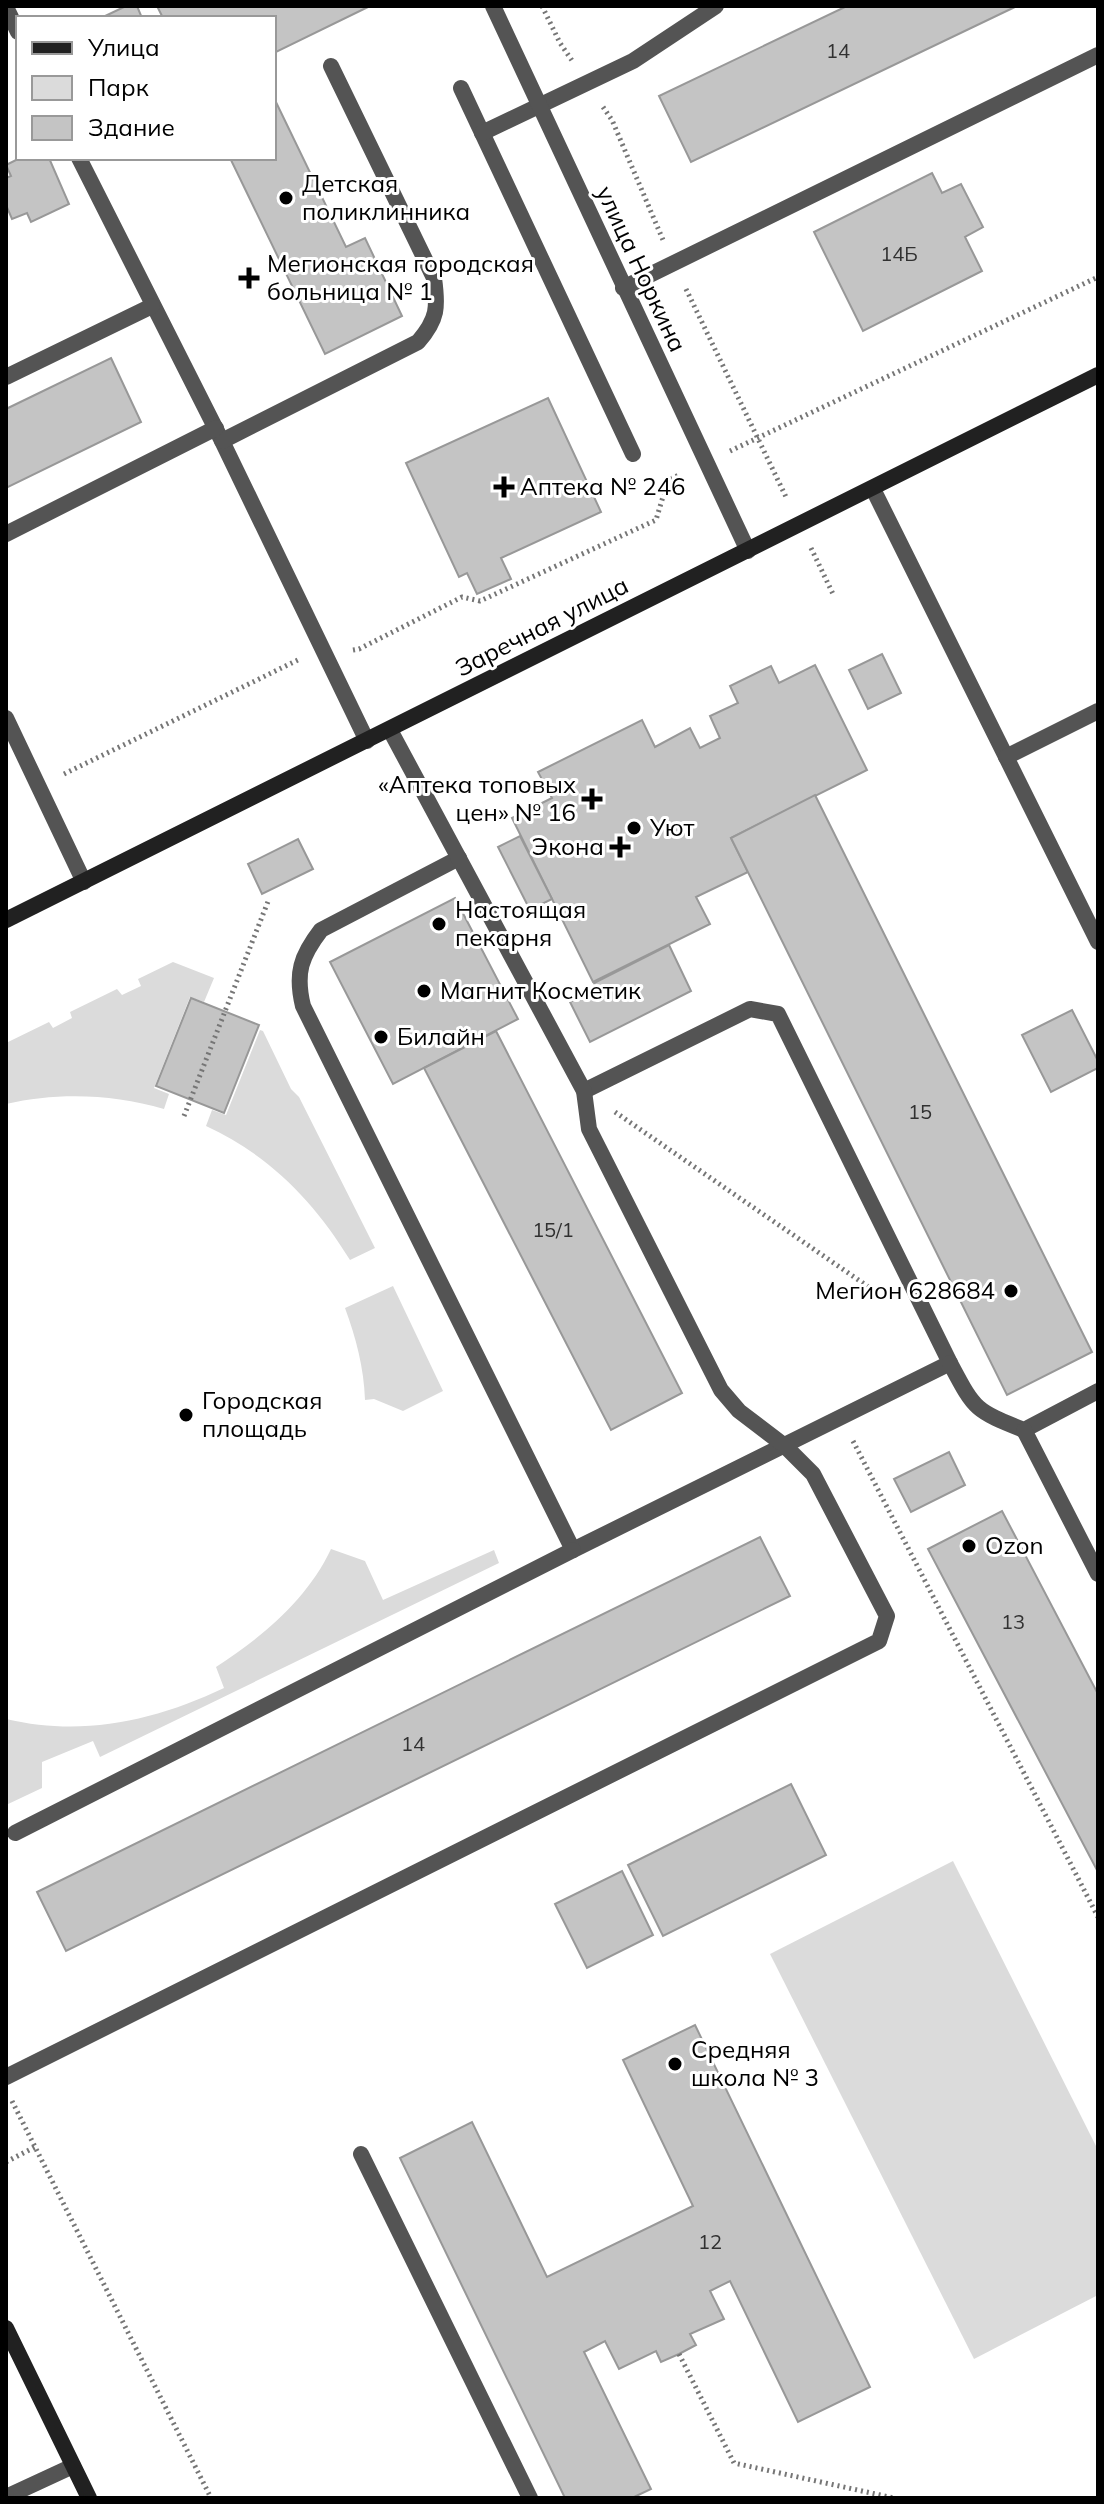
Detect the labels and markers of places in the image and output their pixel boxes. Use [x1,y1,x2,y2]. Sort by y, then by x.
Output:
place label: Детская поликлинника [302,168,470,226]
marker: Детская поликлинника [277,189,295,207]
place label: Мегионская городская больница № 1 [267,248,534,306]
marker: Мегионская городская больница № 1 [238,267,260,289]
place label: Аптека № 246 [520,471,685,501]
marker: Аптека № 246 [495,478,513,496]
place label: «Аптека топовых цен» № 16 [378,769,576,827]
marker: «Аптека топовых цен» № 16 [583,790,601,808]
place label: Уют [649,812,695,842]
marker: Уют [625,819,643,837]
place label: Экона [532,831,604,861]
marker: Экона [611,838,629,856]
place label: Настоящая пекарня [455,894,586,952]
marker: Настоящая пекарня [430,915,448,933]
place label: Магнит Косметик [440,975,641,1005]
marker: Магнит Косметик [415,982,433,1000]
place label: Билайн [397,1021,485,1051]
marker: Билайн [372,1028,390,1046]
place label: Мегион 628684 [815,1275,995,1305]
marker: Мегион 628684 [1002,1282,1020,1300]
place label: Городская площадь [202,1385,322,1443]
marker: Городская площадь [177,1406,195,1424]
place label: Ozon [985,1530,1044,1560]
marker: Ozon [960,1537,978,1555]
place label: Средняя школа № 3 [691,2034,819,2092]
marker: Средняя школа № 3 [666,2055,684,2073]

